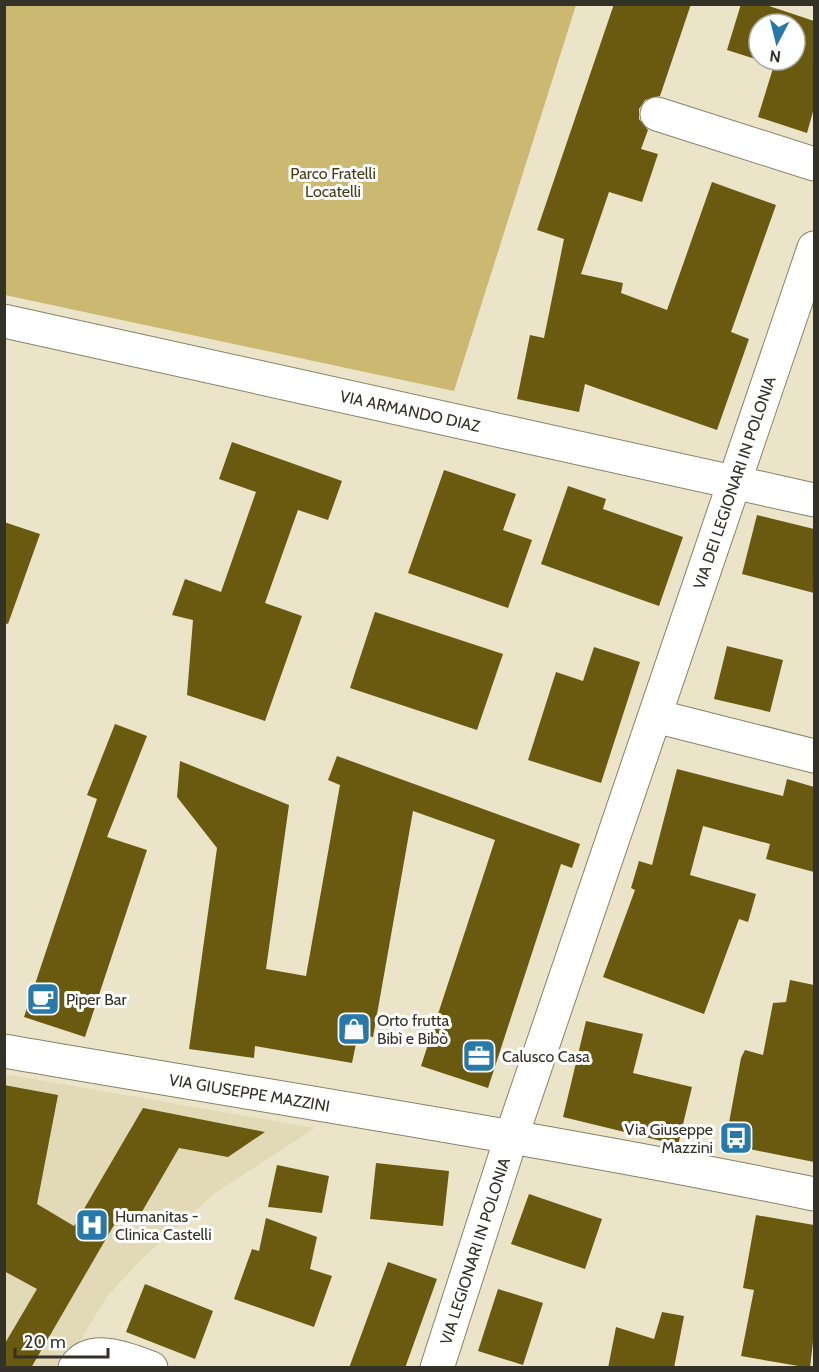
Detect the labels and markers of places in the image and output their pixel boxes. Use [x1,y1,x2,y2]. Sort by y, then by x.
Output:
cafe icon: Piper Bar [25,981,61,1017]
place label: Piper Bar [66,990,127,1009]
shop icon: Orto frutta Bibì e Bibò [336,1011,372,1047]
place label: Orto frutta Bibì e Bibò [377,1011,450,1048]
office icon: Calusco Casa [461,1038,497,1074]
place label: Calusco Casa [502,1047,590,1066]
place label: Via Giuseppe Mazzini [625,1120,713,1157]
bus stop icon: Via Giuseppe Mazzini [718,1120,754,1156]
hospital icon: Humanitas - Clinica Castelli [74,1207,110,1243]
place label: Humanitas - Clinica Castelli [115,1207,212,1244]

